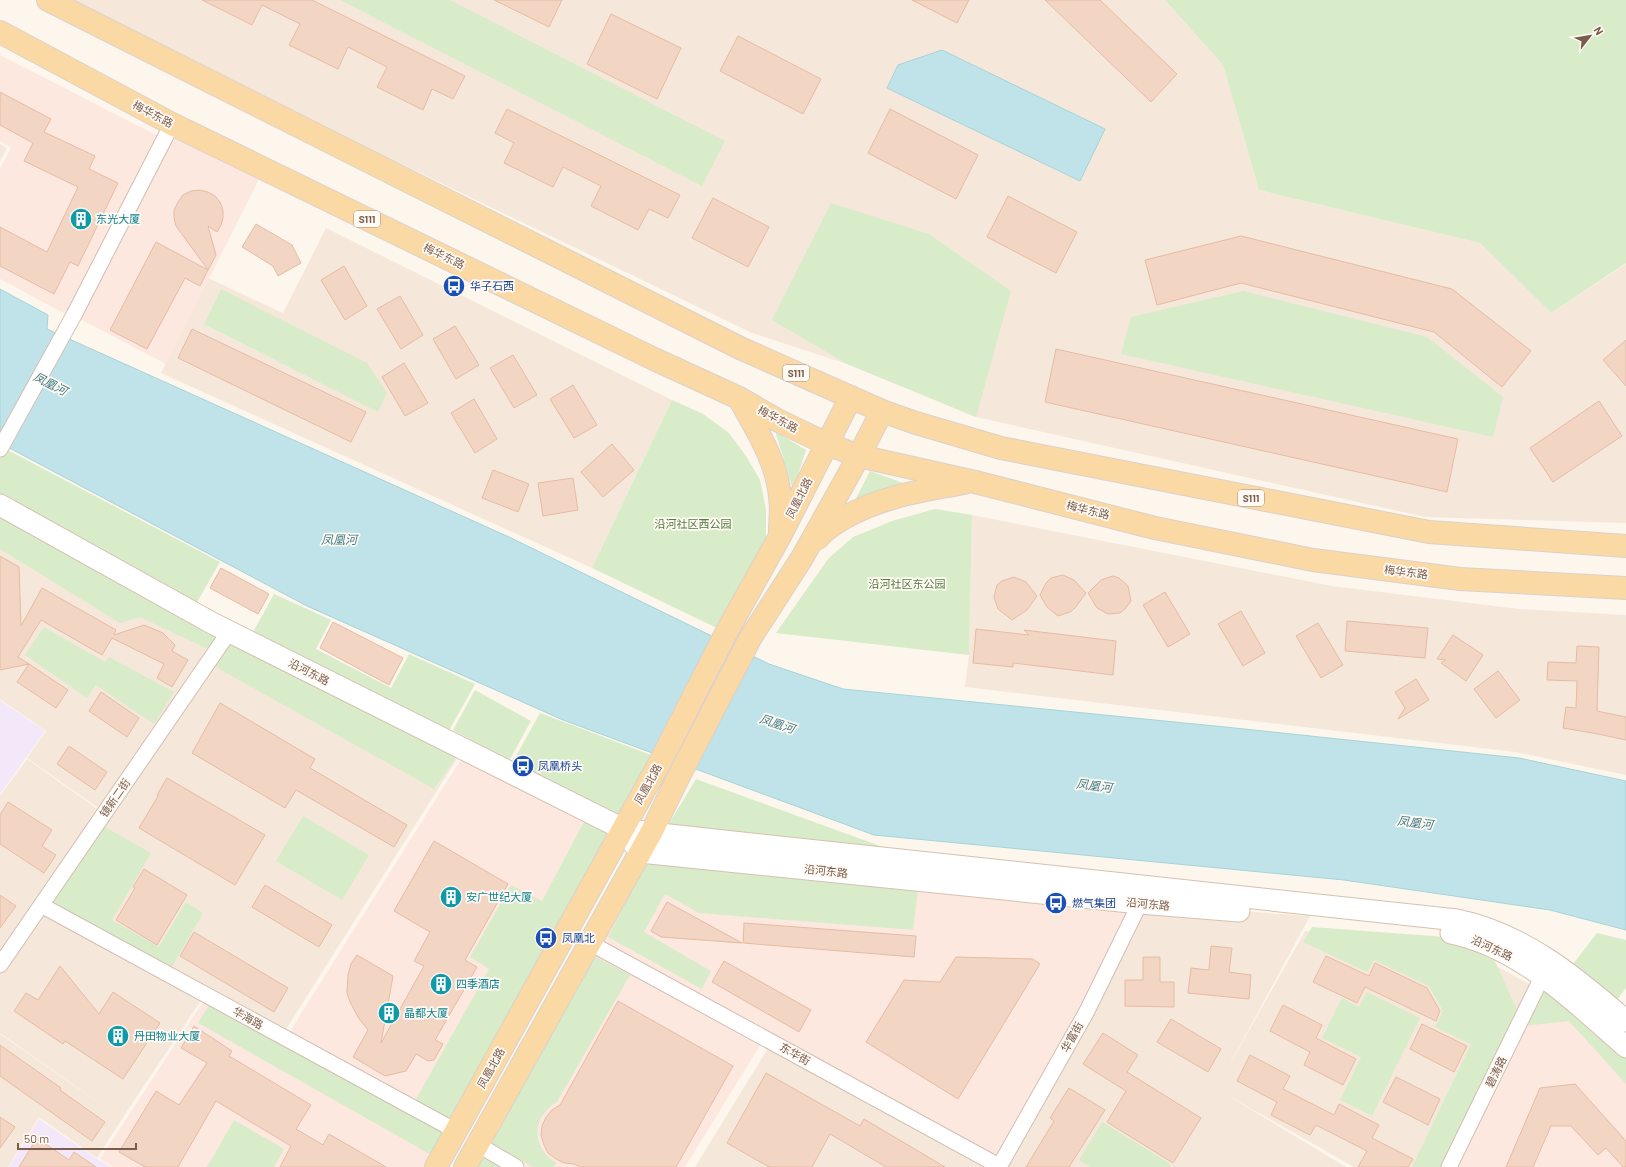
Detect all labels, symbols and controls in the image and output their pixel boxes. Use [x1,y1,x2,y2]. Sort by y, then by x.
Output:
north arrow [1570,16,1610,56]
text: N [1592,24,1606,37]
street label: 梅华东路 [131,97,176,130]
building icon: 东光大厦 [68,206,94,232]
road number: S111 [354,211,380,227]
place label: 东光大厦 [96,212,140,225]
street label: 梅华东路 [422,240,467,271]
bus stop icon: 华子石西 [441,273,467,299]
place label: 华子石西 [470,279,514,292]
road number: S111 [783,365,809,381]
water label: 凤凰河 [31,369,71,398]
street label: 梅华东路 [756,402,801,435]
street label: 凤凰北路 [783,475,814,520]
road number: S111 [1238,490,1264,506]
street label: 梅华东路 [1065,498,1111,521]
park label: 沿河社区西公园 [655,517,732,530]
water label: 凤凰河 [321,532,359,546]
street label: 梅华东路 [1383,562,1429,581]
park label: 沿河社区东公园 [869,577,946,590]
street label: 沿河东路 [287,656,332,687]
water label: 凤凰河 [758,711,798,736]
bus stop icon: 凤凰桥头 [510,753,536,779]
place label: 凤凰桥头 [538,759,582,772]
street label: 凤凰北路 [631,761,664,806]
street label: 镜新二街 [97,776,133,819]
water label: 凤凰河 [1075,776,1115,794]
water label: 凤凰河 [1396,813,1436,831]
street label: 沿河东路 [803,862,849,879]
building icon: 安广世纪大厦 [438,884,464,910]
place label: 安广世纪大厦 [466,890,532,903]
bus stop icon: 燃气集团 [1043,890,1069,916]
street label: 沿河东路 [1126,895,1171,912]
place label: 燃气集团 [1072,896,1116,909]
bus stop icon: 凤凰北 [533,925,559,951]
place label: 凤凰北 [562,931,595,944]
street label: 沿河东路 [1470,932,1515,963]
building icon: 四季酒店 [428,971,454,997]
place label: 四季酒店 [456,977,500,990]
building icon: 晶都大厦 [376,1000,402,1026]
street label: 华海路 [231,1004,266,1031]
place label: 晶都大厦 [404,1006,448,1019]
street label: 华富街 [1058,1019,1085,1054]
building icon: 丹田物业大厦 [105,1023,131,1049]
place label: 丹田物业大厦 [134,1029,200,1042]
street label: 东华街 [778,1040,813,1067]
street label: 凤凰北路 [474,1045,507,1090]
street label: 碧涛路 [1482,1054,1509,1089]
scale bar [18,1125,136,1151]
text: 50 m [24,1131,49,1145]

